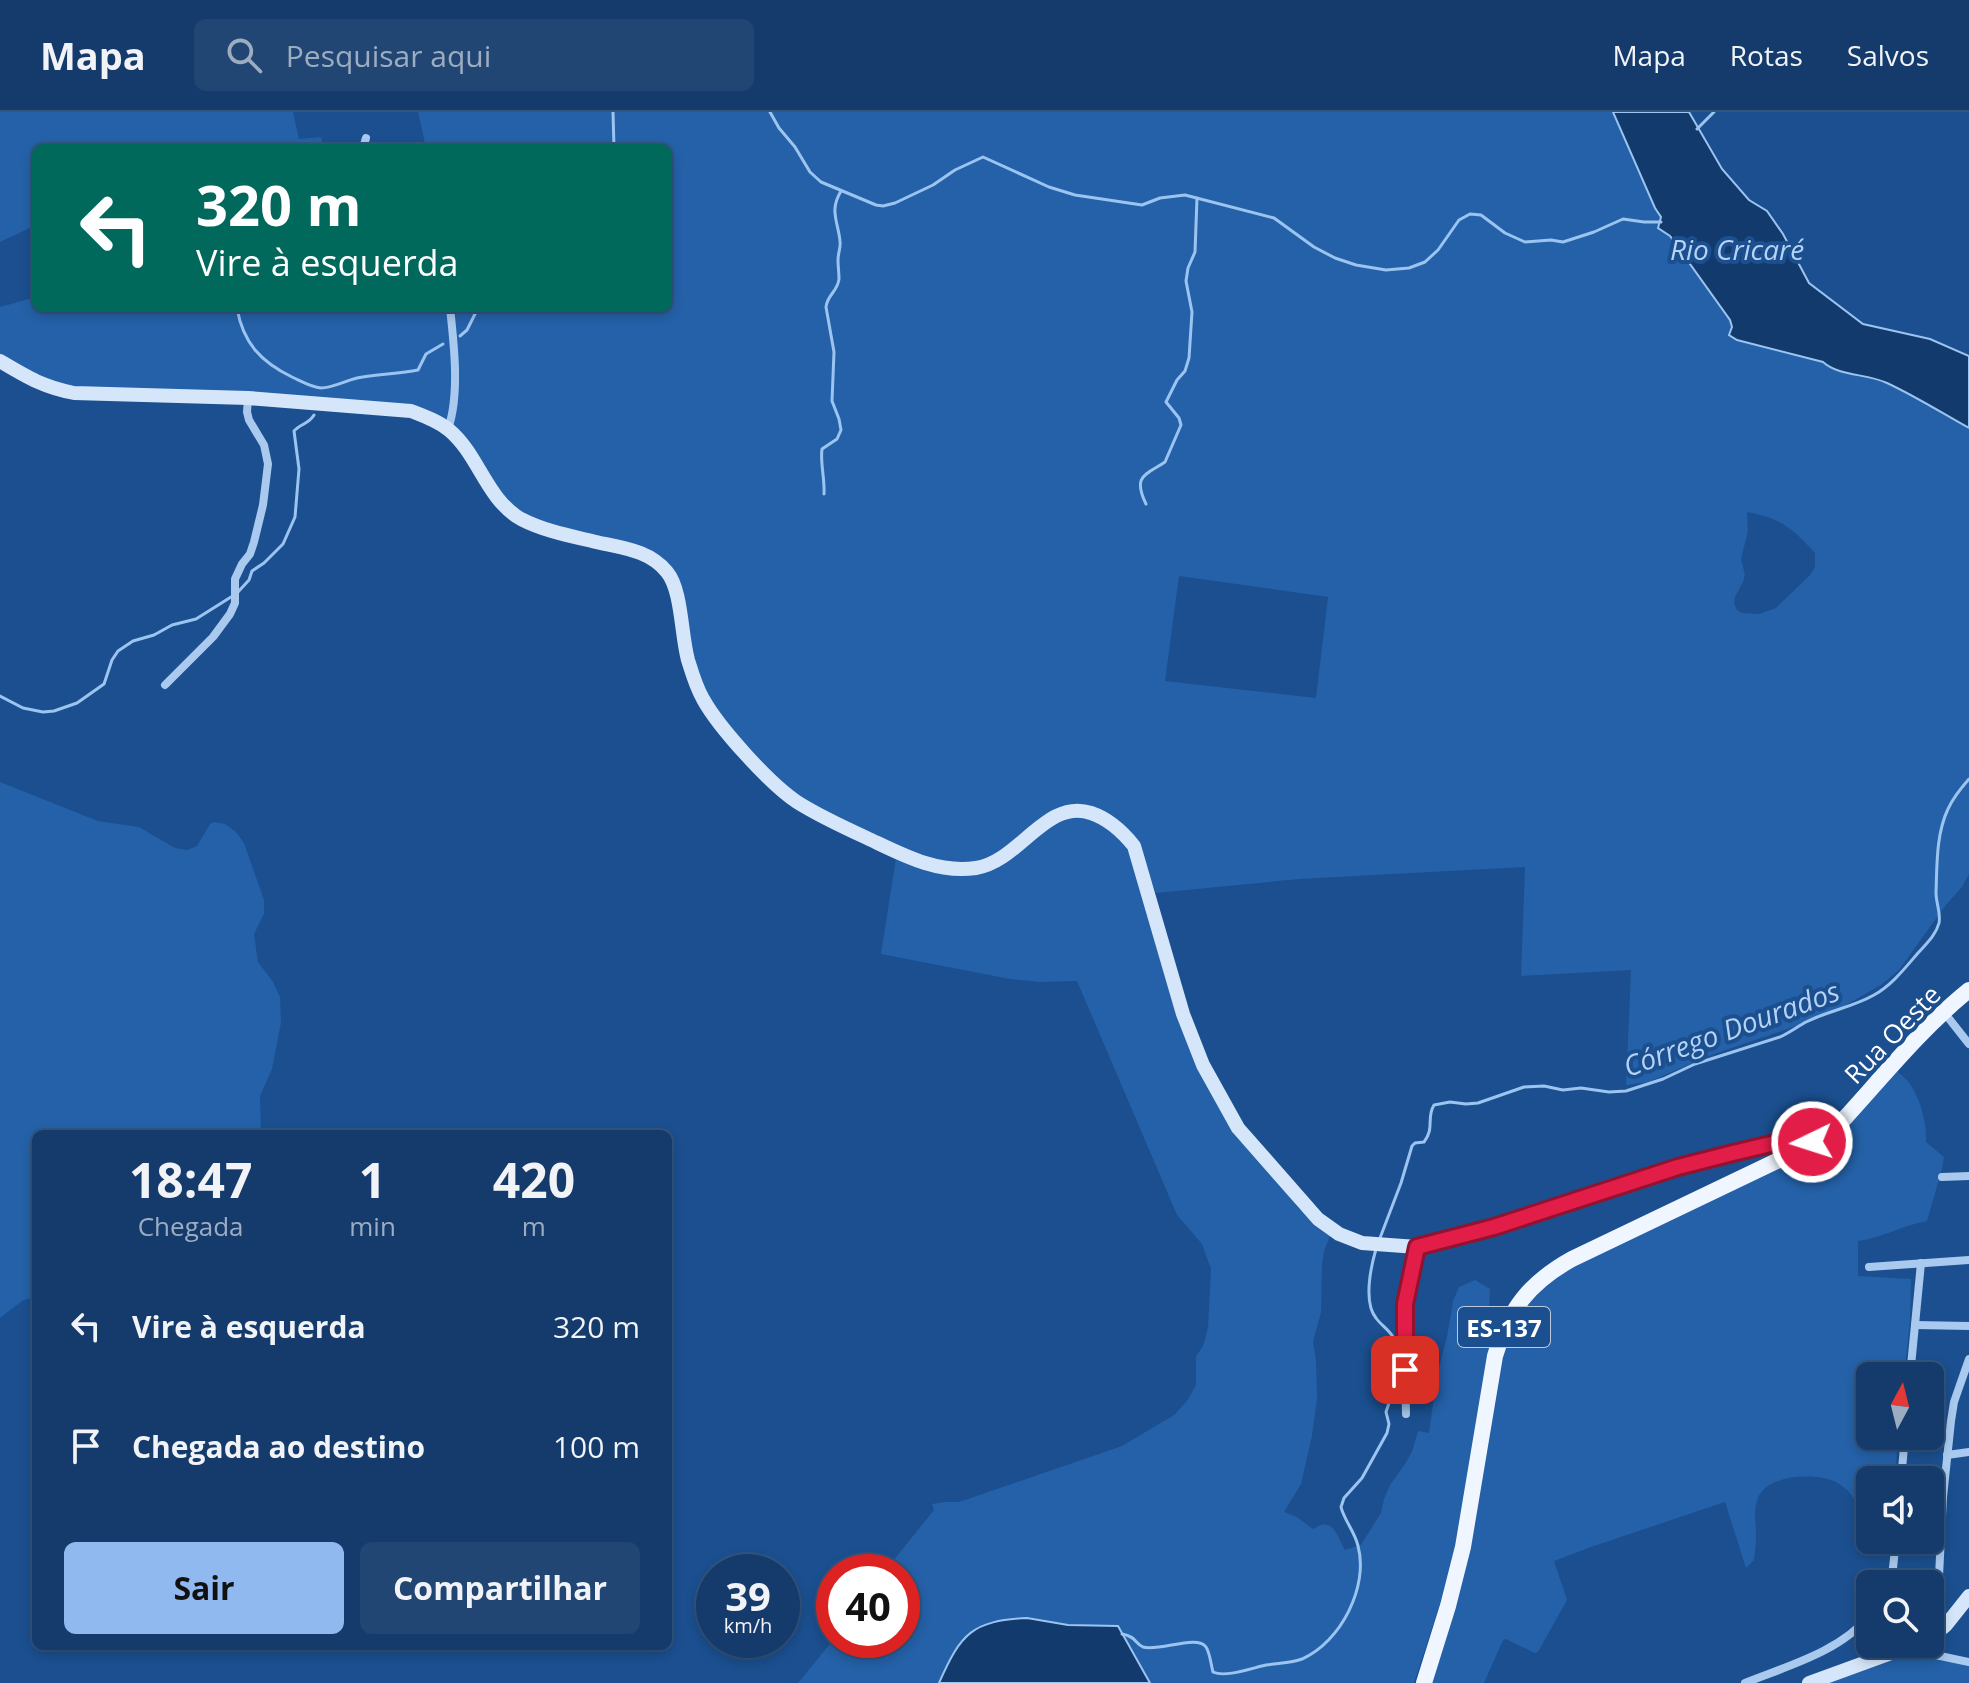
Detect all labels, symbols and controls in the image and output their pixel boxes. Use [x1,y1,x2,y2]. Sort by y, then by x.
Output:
search box [194,19,754,91]
text: Mapa [40,29,146,81]
icon: search [222,33,266,77]
text: Pesquisar aqui [286,35,491,76]
text: Mapa [1612,36,1686,74]
text: Rotas [1730,36,1803,74]
text: Salvos [1847,36,1929,74]
text: 320 m [196,166,362,242]
icon: left [64,176,168,280]
water label: Rio Cricaré [1670,230,1804,268]
text: Vire à esquerda [196,238,459,287]
water label: Córrego Dourados [1618,971,1844,1085]
street label: Rua Oeste [1836,977,1948,1091]
position arrow [1770,1100,1854,1184]
text: 18:47 [129,1147,252,1212]
text: 1 [359,1147,386,1212]
text: 420 [493,1147,575,1212]
text: Chegada [138,1208,244,1244]
text: min [349,1208,396,1244]
text: m [522,1208,546,1244]
icon: left [64,1304,108,1348]
text: Vire à esquerda [132,1306,366,1347]
text: 320 m [553,1306,640,1347]
road number: ES-137 [1458,1307,1550,1347]
pin [1371,1336,1439,1404]
icon: arrive [1383,1348,1427,1392]
north arrow [1856,1362,1944,1450]
map controls [1856,1362,1944,1658]
icon: arrive [64,1424,108,1468]
text: Chegada ao destino [132,1426,425,1467]
text: 100 m [553,1426,640,1467]
button: sound [1856,1466,1944,1554]
button: Sair [64,1542,344,1634]
button: Compartilhar [360,1542,640,1634]
speed limit sign: 40 [816,1554,920,1658]
text: 39 [725,1568,771,1623]
button: search [1856,1570,1944,1658]
text: km/h [724,1612,772,1639]

